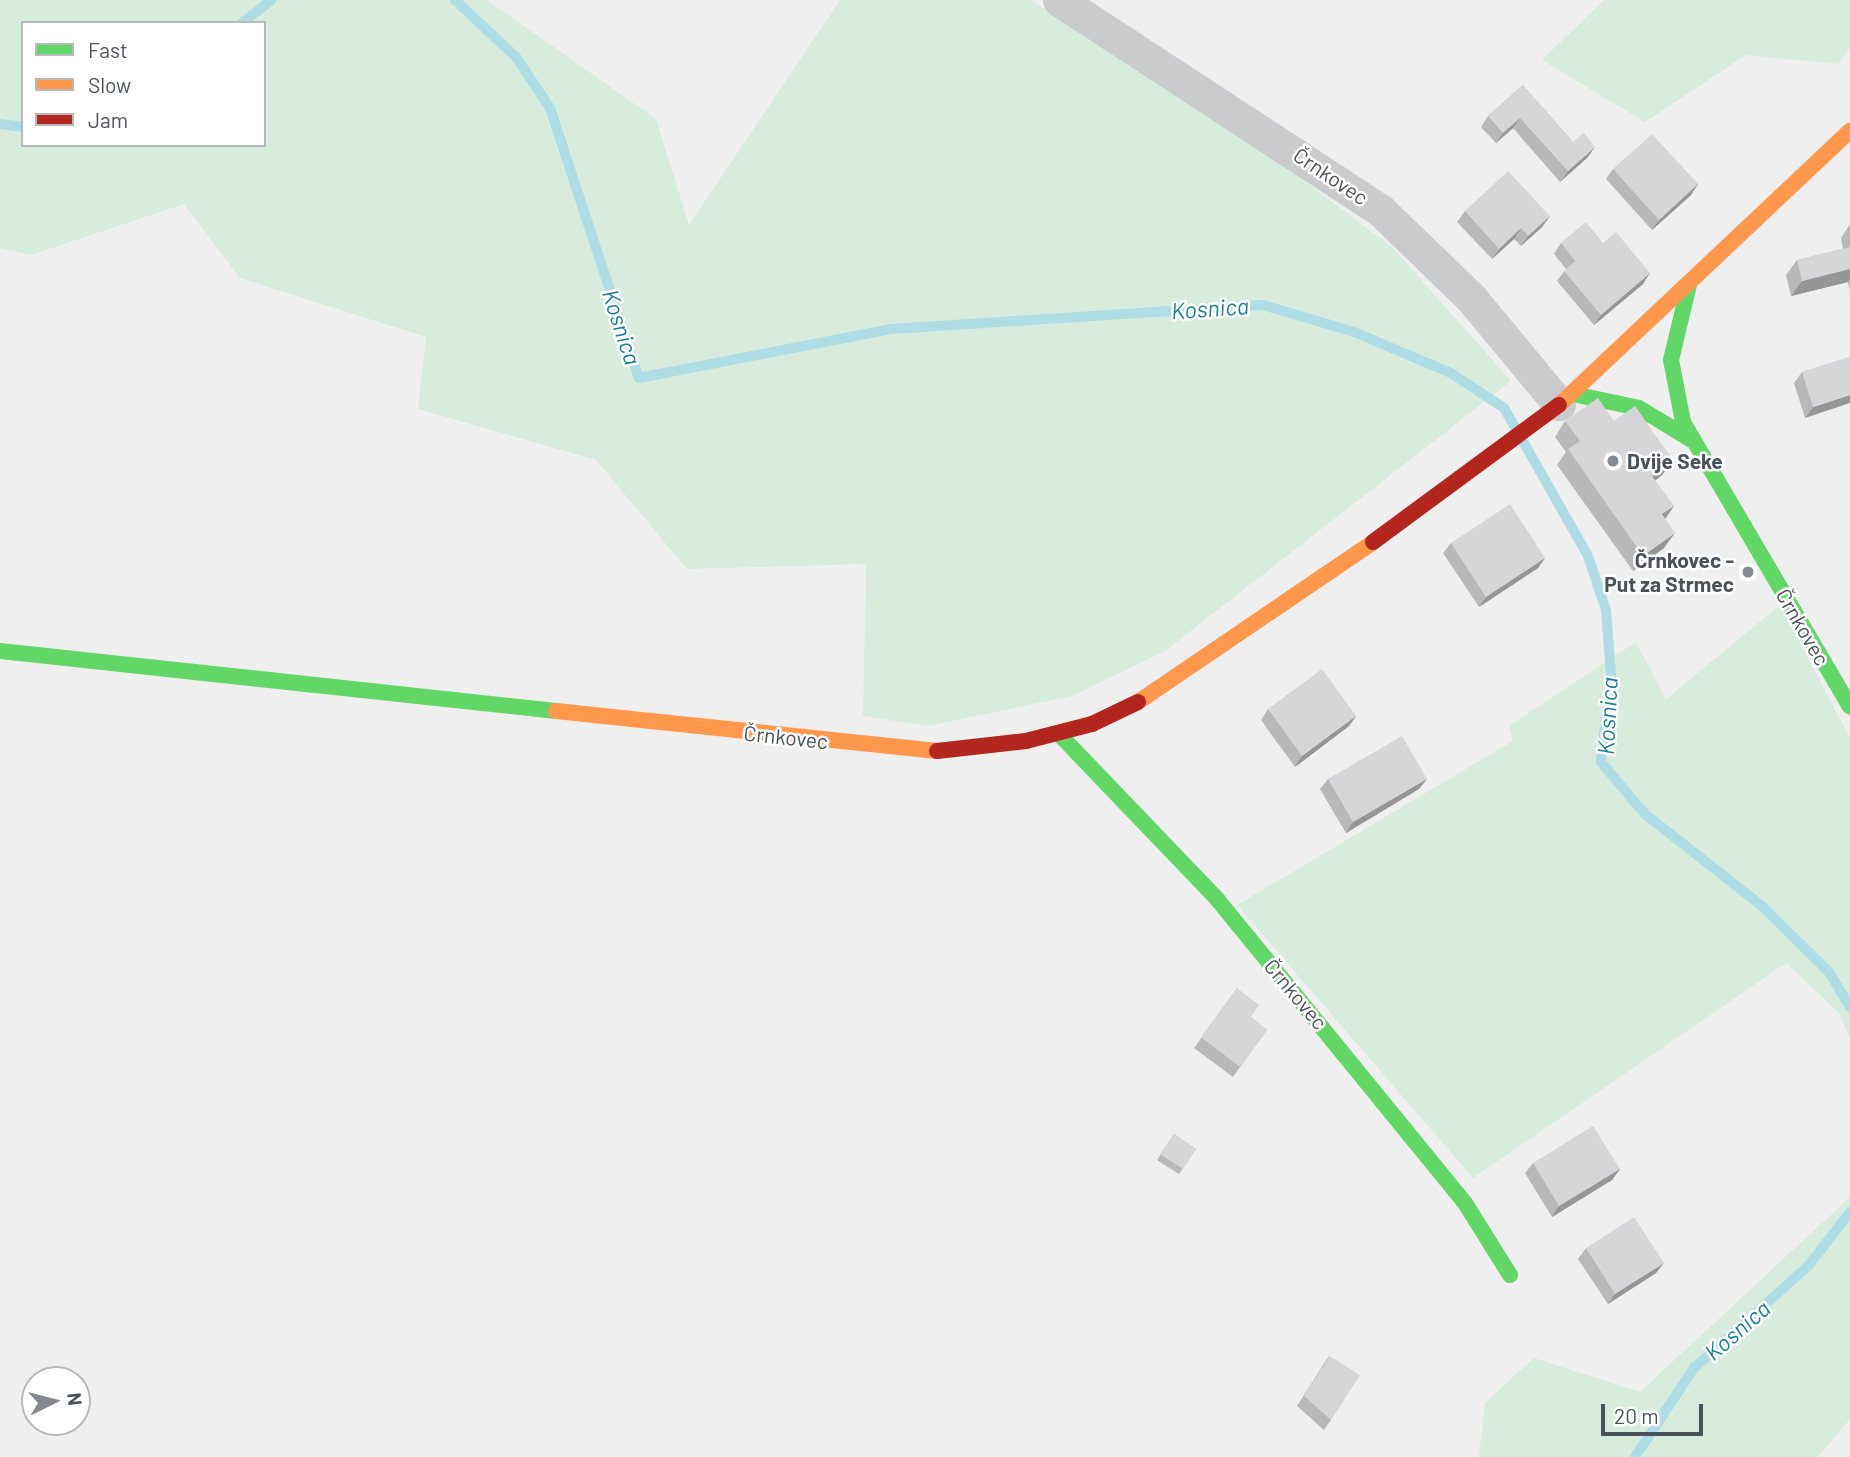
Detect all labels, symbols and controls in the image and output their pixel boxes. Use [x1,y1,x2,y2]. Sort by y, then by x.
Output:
legend [21,21,266,147]
text: Fast [88,37,128,62]
text: Slow [88,72,131,97]
text: Jam [88,107,128,132]
street label: Črnkovec [1289,142,1373,210]
water label: Kosnica [597,286,647,368]
water label: Kosnica [1170,292,1250,324]
place label: Dvije Seke [1627,448,1723,474]
marker: Dvije Seke [1605,453,1621,469]
place label: Črnkovec - Put za Strmec [1604,547,1734,597]
marker: Črnkovec - Put za Strmec [1740,564,1756,580]
street label: Črnkovec [1771,584,1835,670]
water label: Kosnica [1591,676,1623,756]
street label: Črnkovec [743,720,829,754]
street label: Črnkovec [1259,954,1333,1034]
water label: Kosnica [1699,1294,1775,1366]
north arrow [21,1366,91,1436]
scale bar [1605,1390,1706,1434]
text: N [63,1391,87,1406]
text: 20 m [1614,1403,1659,1428]

